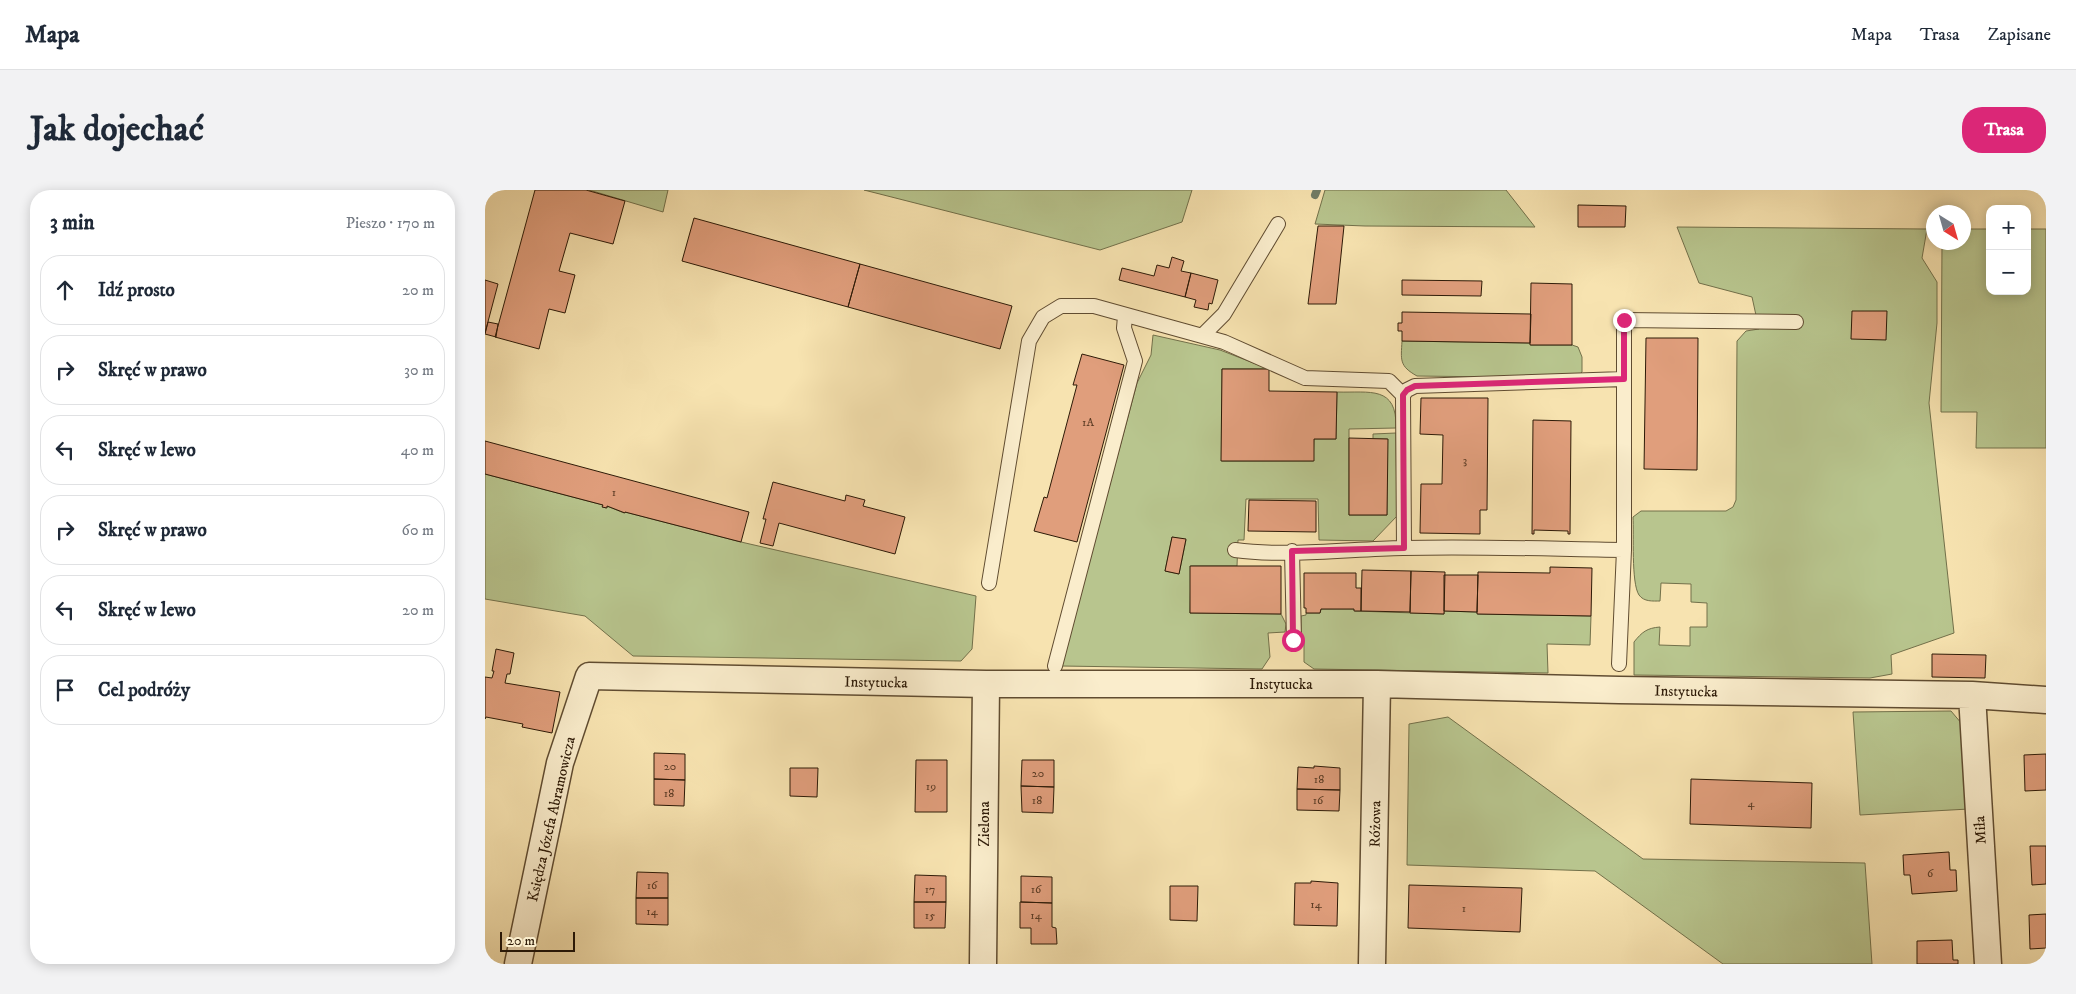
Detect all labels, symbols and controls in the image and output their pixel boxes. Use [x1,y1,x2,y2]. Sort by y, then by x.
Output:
text: Mapa [25,20,79,50]
text: Mapa [1851,24,1892,46]
text: Trasa [1920,24,1960,46]
text: Zapisane [1988,24,2051,46]
button: Trasa [1962,107,2046,153]
text: Jak dojechać [30,108,204,152]
north arrow [1926,205,1971,250]
map controls [1986,205,2031,295]
button: + [1986,205,2031,250]
text: 3 min [50,210,95,236]
text: Pieszo · 170 m [346,213,435,233]
button: − [1986,250,2031,295]
icon: ahead [51,276,79,304]
text: Idź prosto [98,279,175,302]
text: 20 m [402,280,434,300]
route end [1613,309,1636,332]
icon: right [51,356,79,384]
text: Skręć w prawo [98,359,207,382]
text: 30 m [404,360,434,380]
house number: 1A [1082,415,1094,430]
icon: left [51,436,79,464]
text: Skręć w lewo [98,439,196,462]
text: 40 m [401,440,434,460]
house number: 3 [1463,453,1467,468]
house number: 1 [612,485,616,500]
icon: right [51,516,79,544]
text: Skręć w prawo [98,519,207,542]
text: 60 m [402,520,434,540]
icon: left [51,596,79,624]
text: Skręć w lewo [98,599,196,622]
text: 20 m [402,600,434,620]
route start [1282,629,1305,652]
street label: Instytucka [844,672,908,693]
street label: Instytucka [1249,675,1313,694]
icon: arrive [51,676,79,704]
text: Cel podróży [98,679,190,702]
street label: Instytucka [1654,681,1718,702]
street label: Księdza Józefa Abramowicza [523,734,580,904]
house number: 20 [664,759,676,774]
house number: 20 [1032,766,1044,781]
house number: 18 [1314,772,1324,787]
house number: 19 [926,779,936,794]
house number: 18 [664,786,674,801]
house number: 18 [1032,793,1042,808]
house number: 16 [1313,793,1324,808]
house number: 4 [1748,796,1756,811]
street label: Różowa [1366,800,1385,848]
street label: Zielona [975,801,994,847]
street label: Miła [1970,815,1991,845]
house number: 6 [1927,866,1934,881]
house number: 16 [647,878,658,893]
house number: 17 [925,882,935,897]
house number: 16 [1031,882,1042,897]
house number: 14 [1310,897,1323,912]
house number: 1 [1462,901,1466,916]
house number: 14 [646,904,659,919]
house number: 15 [925,908,935,923]
house number: 14 [1030,908,1043,923]
scale bar [500,929,575,952]
text: 20 m [507,932,535,950]

